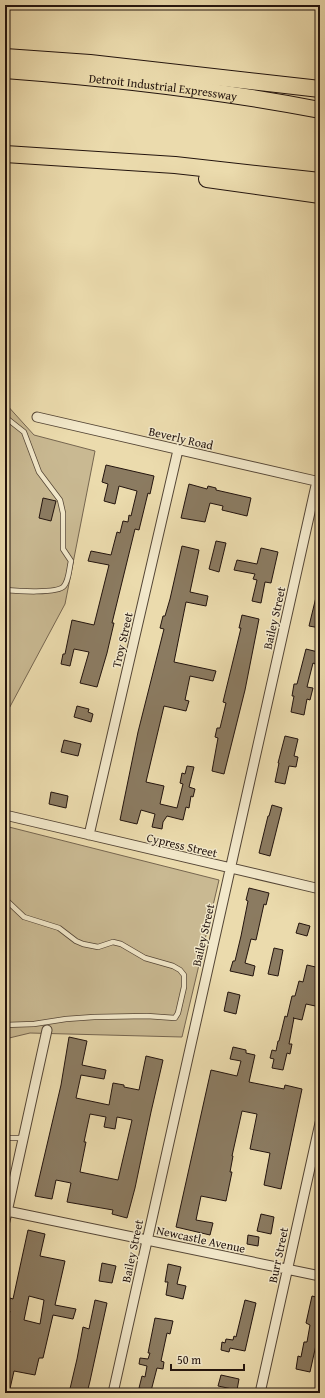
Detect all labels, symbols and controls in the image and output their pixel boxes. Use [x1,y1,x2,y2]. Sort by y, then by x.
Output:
street label: Detroit Industrial Expressway [88,69,239,104]
street label: Beverly Road [147,422,216,454]
street label: Bailey Street [259,584,290,651]
street label: Troy Street [107,610,137,669]
street label: Cypress Street [145,829,220,862]
street label: Bailey Street [188,901,219,968]
street label: Bailey Street [117,1217,147,1284]
street label: Newcastle Avenue [155,1221,247,1257]
street label: Burr Street [264,1225,292,1284]
scale bar [171,1346,244,1372]
text: 50 m [177,1351,201,1368]

